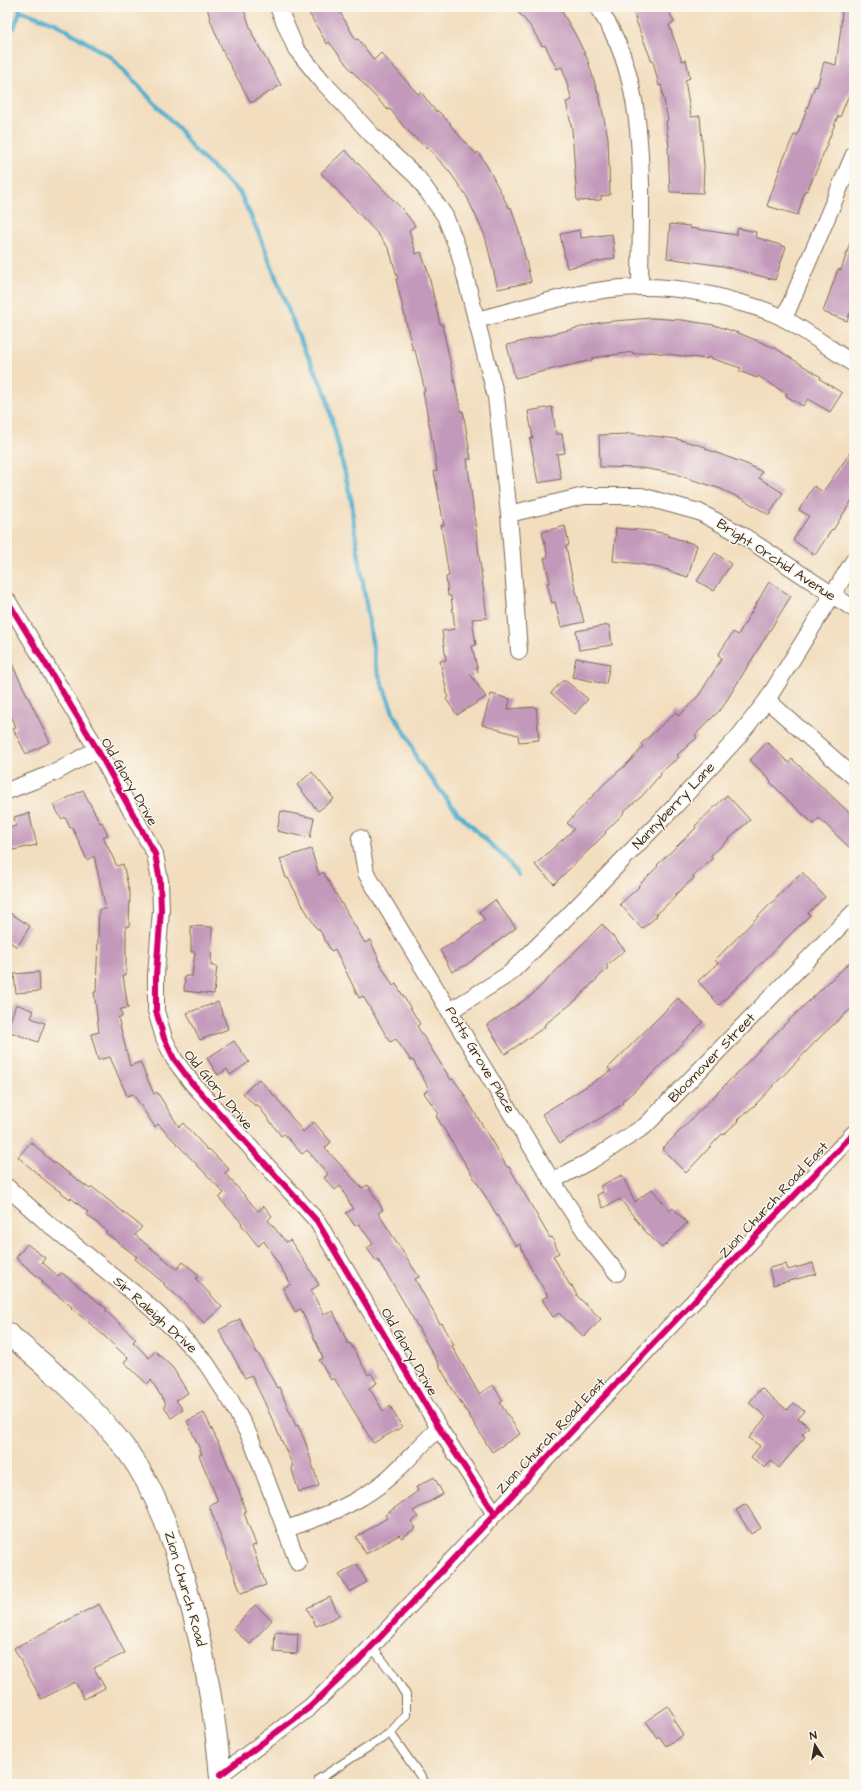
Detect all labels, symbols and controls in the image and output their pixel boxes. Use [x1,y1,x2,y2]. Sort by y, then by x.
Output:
street label: Bright Orchid Avenue [712,514,840,606]
street label: Old Glory Drive [96,734,163,830]
street label: Nannyberry Lane [628,757,720,854]
street label: Potts Grove Place [440,1003,520,1117]
street label: Bloomover Street [664,1008,760,1107]
street label: Old Glory Drive [179,1046,258,1135]
street label: Zion Church Road East [715,1137,834,1263]
street label: Sir Raleigh Drive [109,1272,202,1358]
street label: Old Glory Drive [376,1304,443,1400]
street label: Zion Church Road East [492,1373,611,1499]
street label: Zion Church Road [159,1529,211,1649]
north arrow [795,1725,835,1765]
text: N [808,1728,818,1744]

